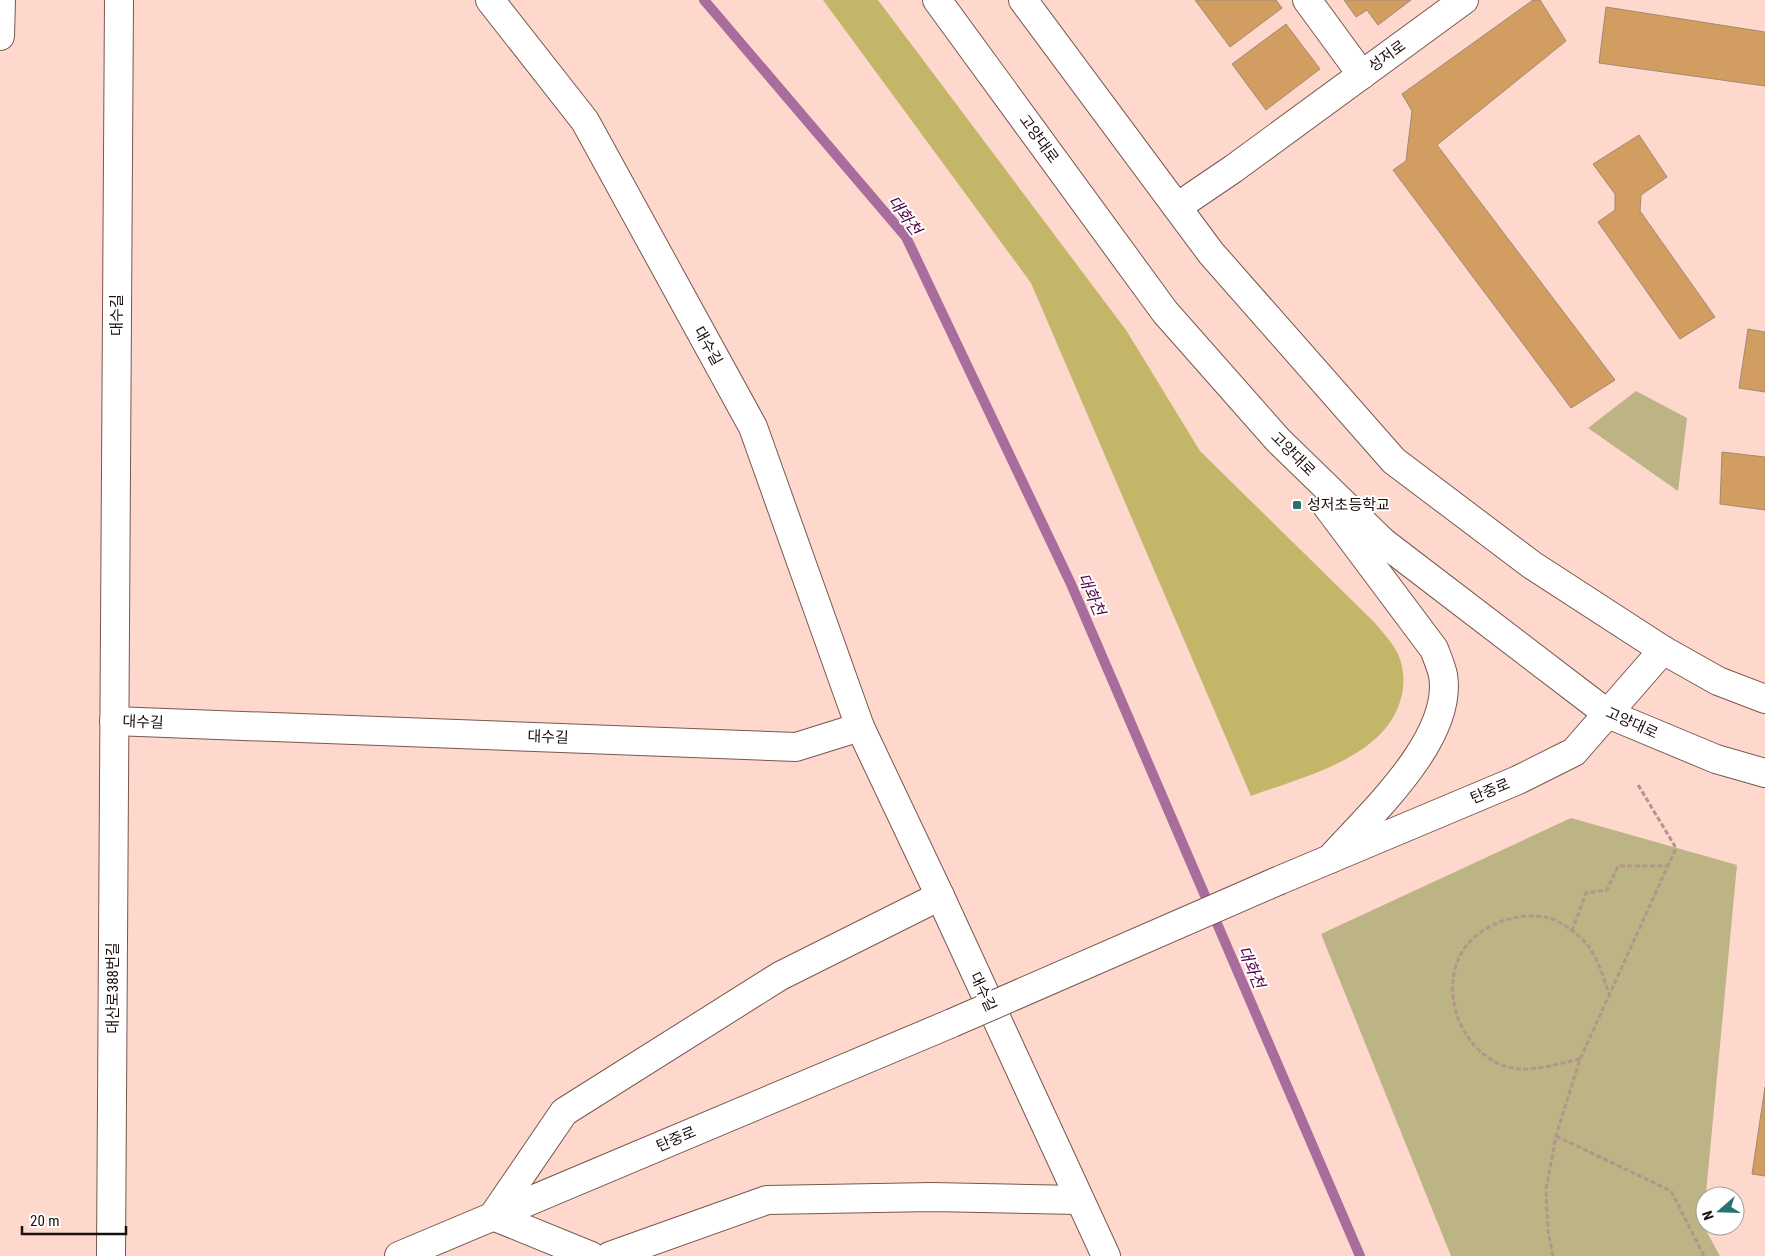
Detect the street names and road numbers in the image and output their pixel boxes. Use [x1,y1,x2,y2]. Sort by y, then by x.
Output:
street label: 성저로 [1365,37,1409,75]
street label: 고양대로 [1015,111,1063,167]
street label: 대수길 [108,294,126,336]
street label: 대수길 [690,324,726,368]
street label: 고양대로 [1267,428,1319,480]
street label: 고양대로 [1603,704,1661,742]
street label: 대수길 [122,712,164,732]
street label: 대수길 [527,727,569,747]
street label: 탄중로 [1467,775,1513,807]
street label: 대산로388번길 [104,942,122,1034]
street label: 대수길 [966,969,1000,1015]
street label: 탄중로 [653,1123,699,1155]

